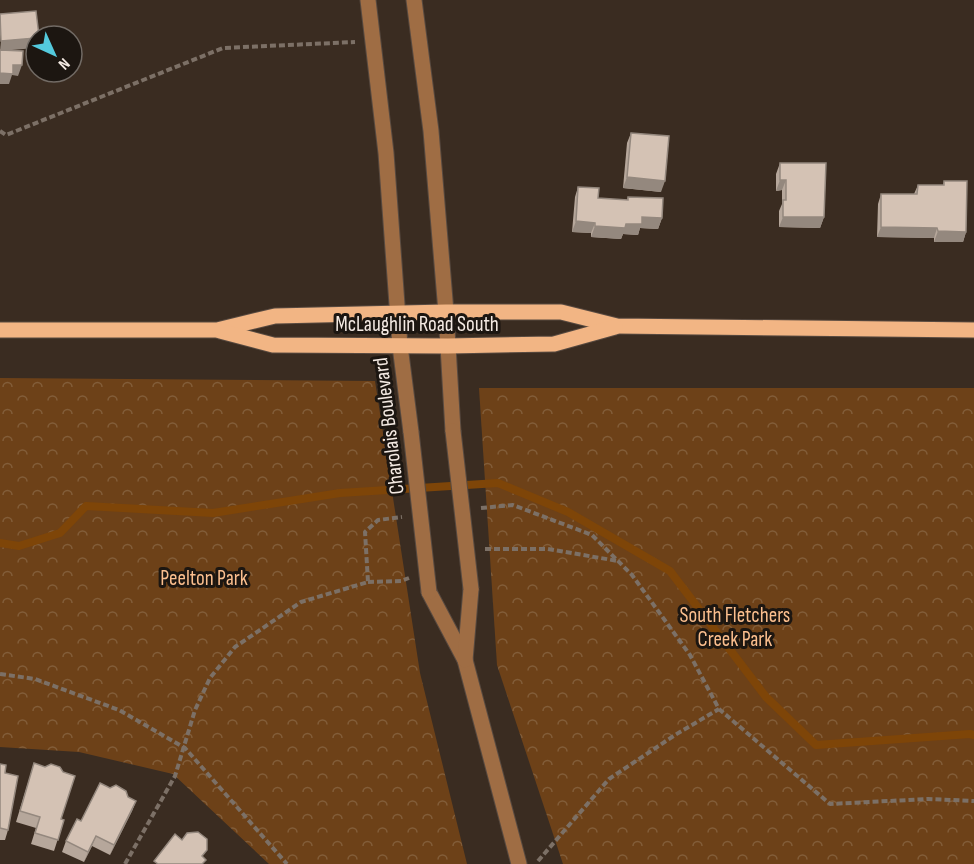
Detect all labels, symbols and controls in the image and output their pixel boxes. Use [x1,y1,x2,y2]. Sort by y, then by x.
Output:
north arrow [24,24,84,84]
text: N [54,54,73,73]
street label: McLaughlin Road South [335,312,499,337]
street label: Charolais Boulevard [368,356,410,496]
park label: Peelton Park [160,566,248,591]
park label: South Fletchers Creek Park [680,603,790,652]

